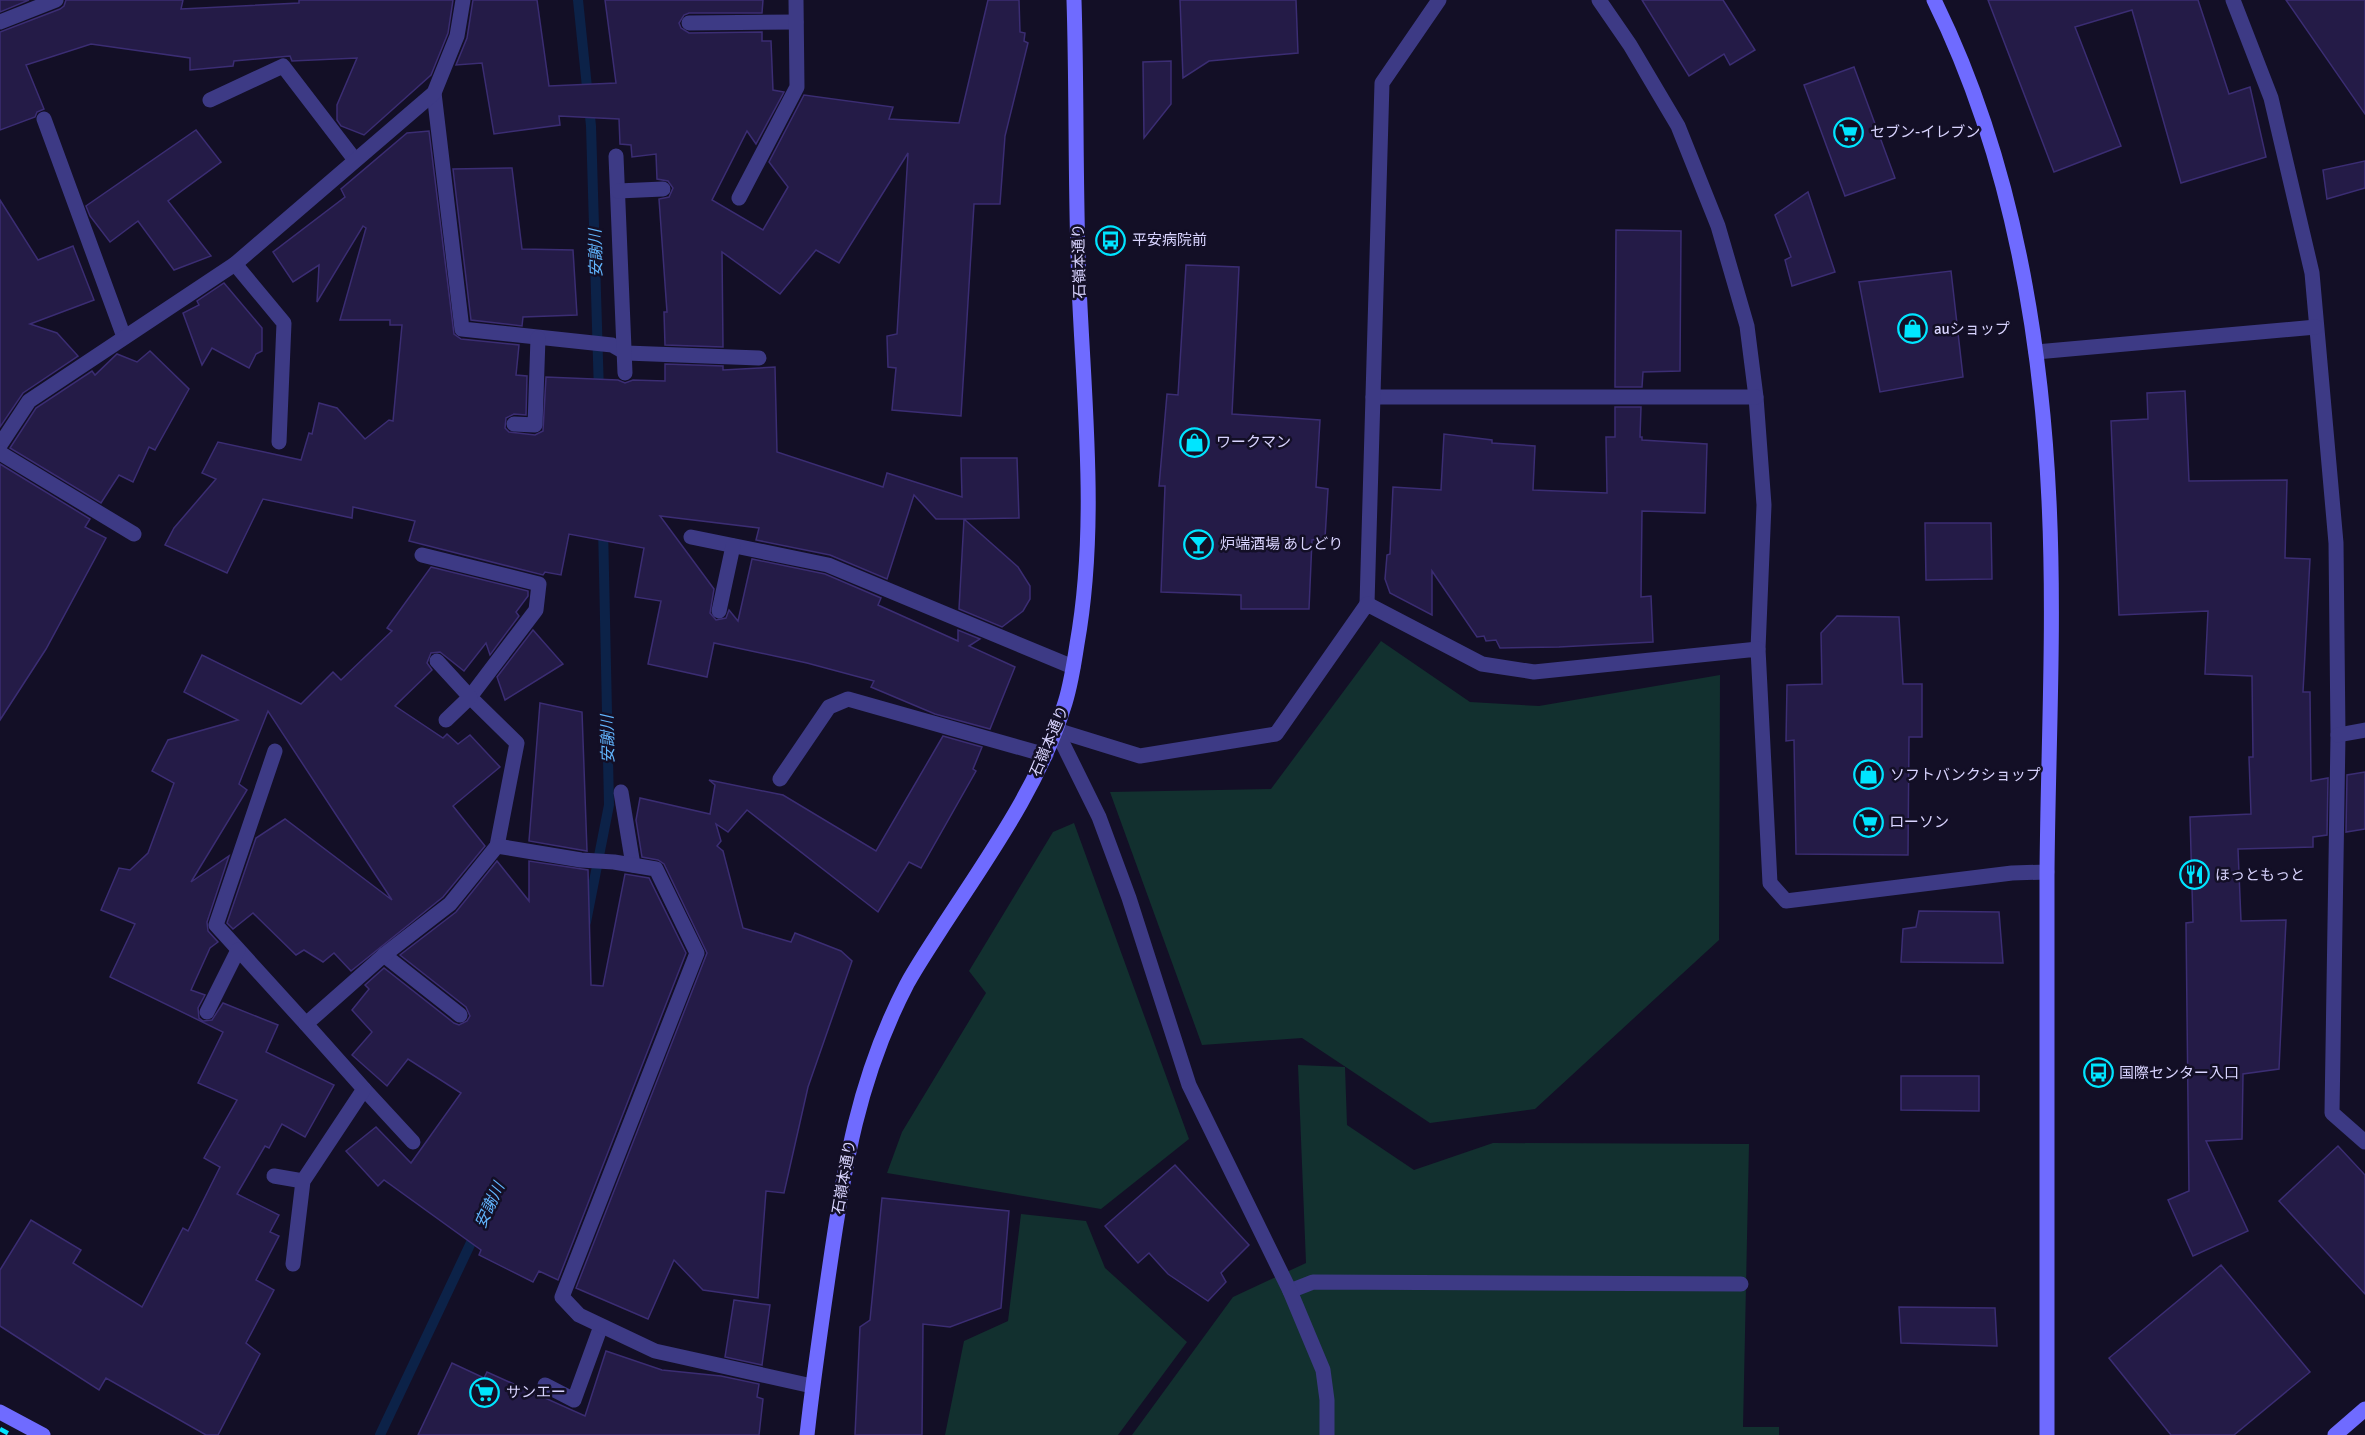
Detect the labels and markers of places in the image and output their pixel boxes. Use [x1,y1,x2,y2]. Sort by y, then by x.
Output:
supermarket icon: セブン-イレブン [1833,116,1865,148]
place label: セブン-イレブン [1870,123,1980,141]
bus stop icon: 平安病院前 [1095,224,1127,256]
place label: 平安病院前 [1132,231,1207,249]
shop icon: auショップ [1897,313,1929,345]
place label: auショップ [1934,320,2010,338]
shop icon: ワークマン [1179,426,1211,458]
place label: ワークマン [1216,433,1291,451]
bar icon: 炉端酒場 あしどり [1183,528,1215,560]
place label: 炉端酒場 あしどり [1220,535,1343,553]
shop icon: ソフトバンクショップ [1853,759,1885,791]
place label: ソフトバンクショップ [1890,766,2041,784]
supermarket icon: ローソン [1852,806,1884,838]
place label: ローソン [1889,813,1949,831]
restaurant icon: ほっともっと [2178,859,2210,891]
place label: ほっともっと [2215,866,2305,884]
bus stop icon: 国際センター入口 [2082,1057,2114,1089]
place label: 国際センター入口 [2119,1064,2239,1082]
supermarket icon: サンエー [469,1376,501,1408]
place label: サンエー [506,1383,566,1401]

